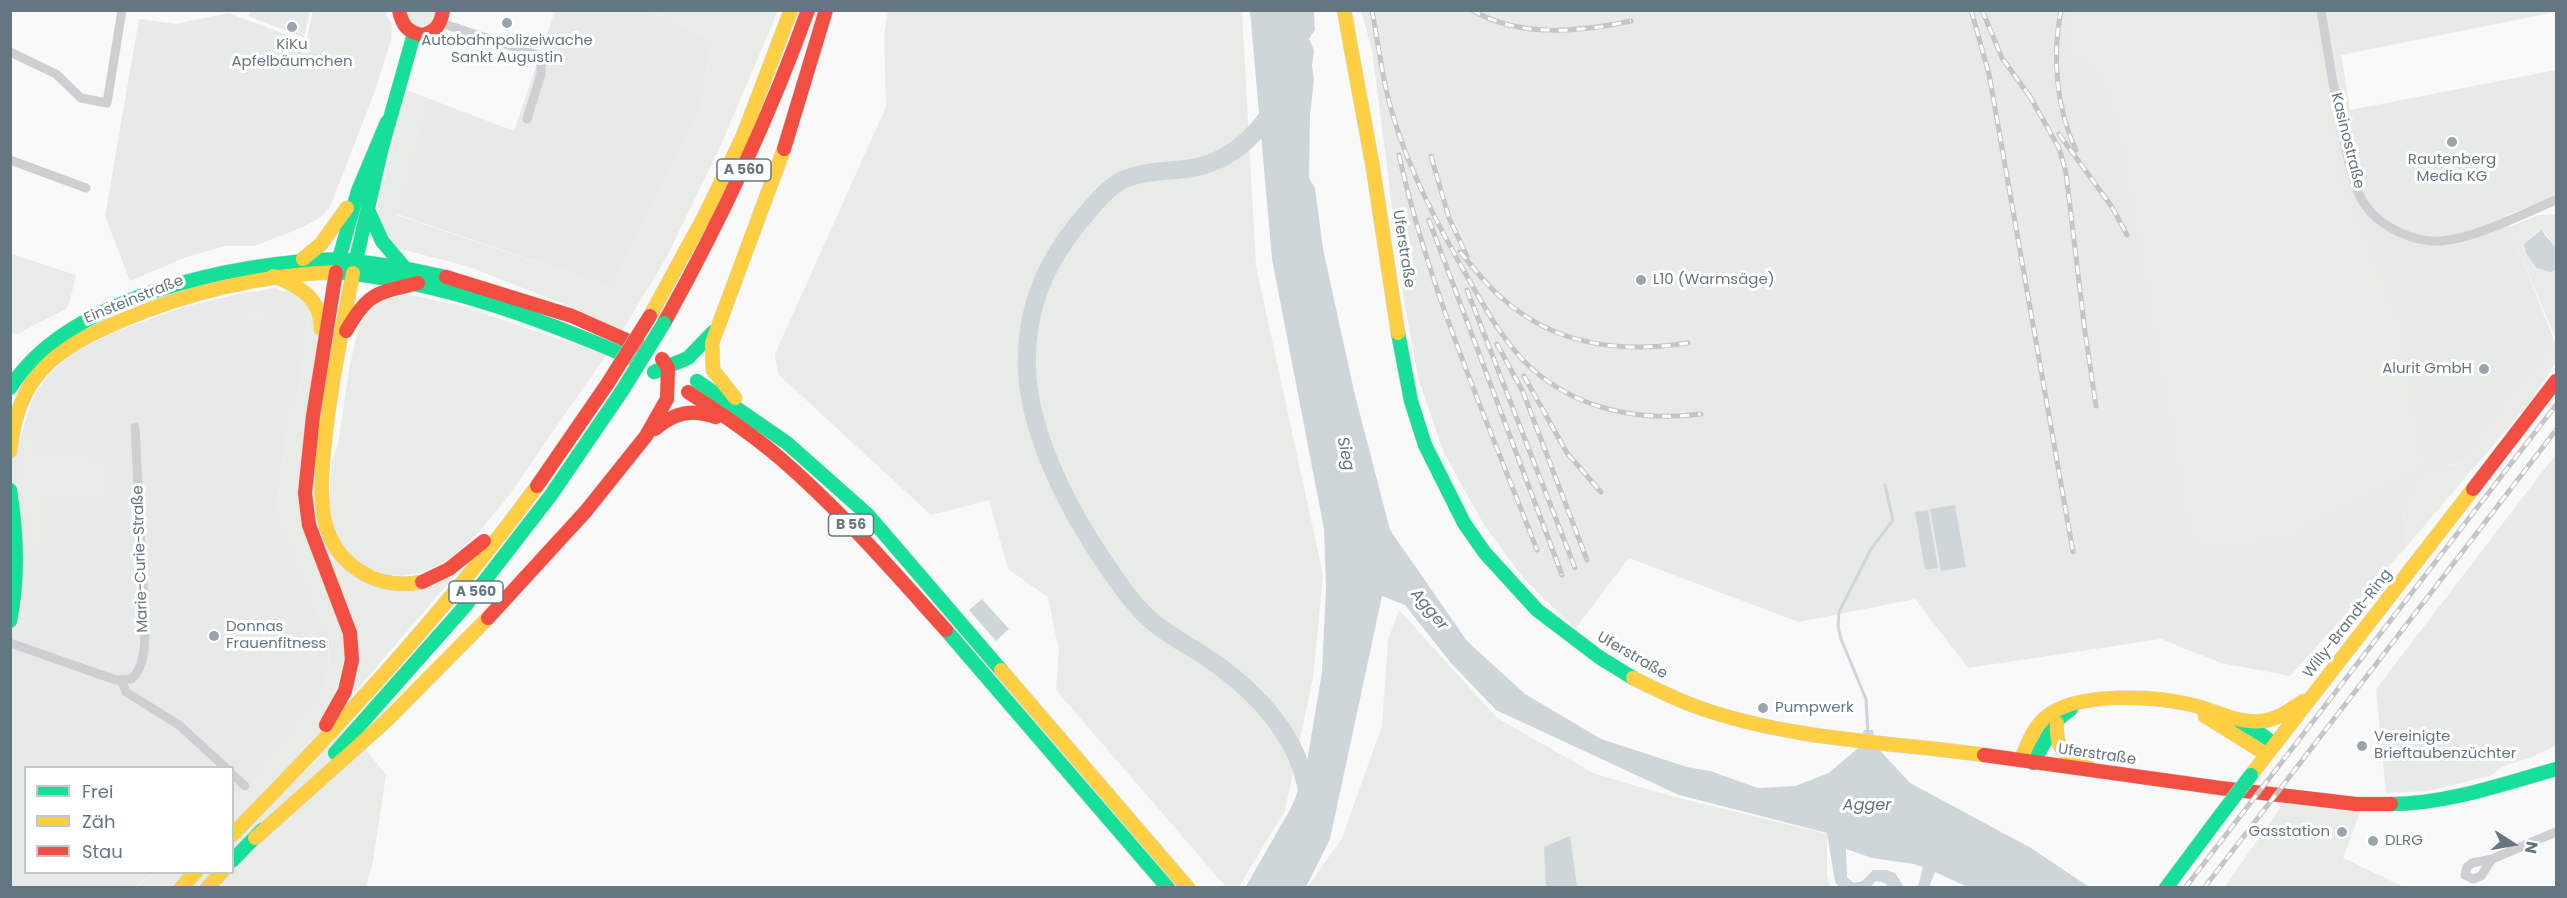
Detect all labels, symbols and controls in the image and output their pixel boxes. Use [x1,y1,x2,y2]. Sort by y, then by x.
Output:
marker: Autobahnpolizeiwache Sankt Augustin [500,16,514,30]
marker: KiKu Apfelbäumchen [285,20,299,34]
place label: Autobahnpolizeiwache Sankt Augustin [421,32,593,67]
place label: KiKu Apfelbäumchen [231,36,353,71]
street label: Kasinostraße [2326,91,2368,191]
marker: Rautenberg Media KG [2445,135,2459,149]
place label: Rautenberg Media KG [2408,151,2496,186]
road number: A 560 [717,159,771,181]
street label: Uferstraße [1388,209,1418,289]
place label: L10 (Warmsäge) [1653,271,1775,289]
street label: Einsteinstraße [82,272,186,328]
marker: L10 (Warmsäge) [1634,273,1648,287]
place label: Alurit GmbH [2382,360,2472,378]
marker: Alurit GmbH [2477,362,2491,376]
water label: Sieg [1332,435,1358,473]
street label: Marie-Curie-Straße [129,485,153,633]
road number: B 56 [828,514,874,536]
street label: Willy-Brandt-Ring [2300,566,2396,682]
road number: A 560 [449,581,503,603]
water label: Agger [1406,585,1452,635]
place label: Donnas Frauenfitness [226,618,326,653]
marker: Donnas Frauenfitness [207,629,221,643]
street label: Uferstraße [1594,629,1670,683]
place label: Pumpwerk [1775,699,1854,717]
marker: Pumpwerk [1756,701,1770,715]
place label: Vereinigte Brieftaubenzüchter [2374,728,2516,763]
marker: Vereinigte Brieftaubenzüchter [2355,739,2369,753]
street label: Uferstraße [2057,741,2137,769]
legend [24,766,234,874]
text: Frei [82,779,113,804]
water label: Agger [1843,796,1891,816]
text: Zäh [82,809,115,834]
north arrow [2483,814,2543,874]
place label: Gasstation [2249,823,2330,841]
marker: Gasstation [2335,825,2349,839]
place label: DLRG [2385,832,2423,850]
marker: DLRG [2366,834,2380,848]
text: Stau [82,839,123,864]
text: N [2519,839,2544,856]

